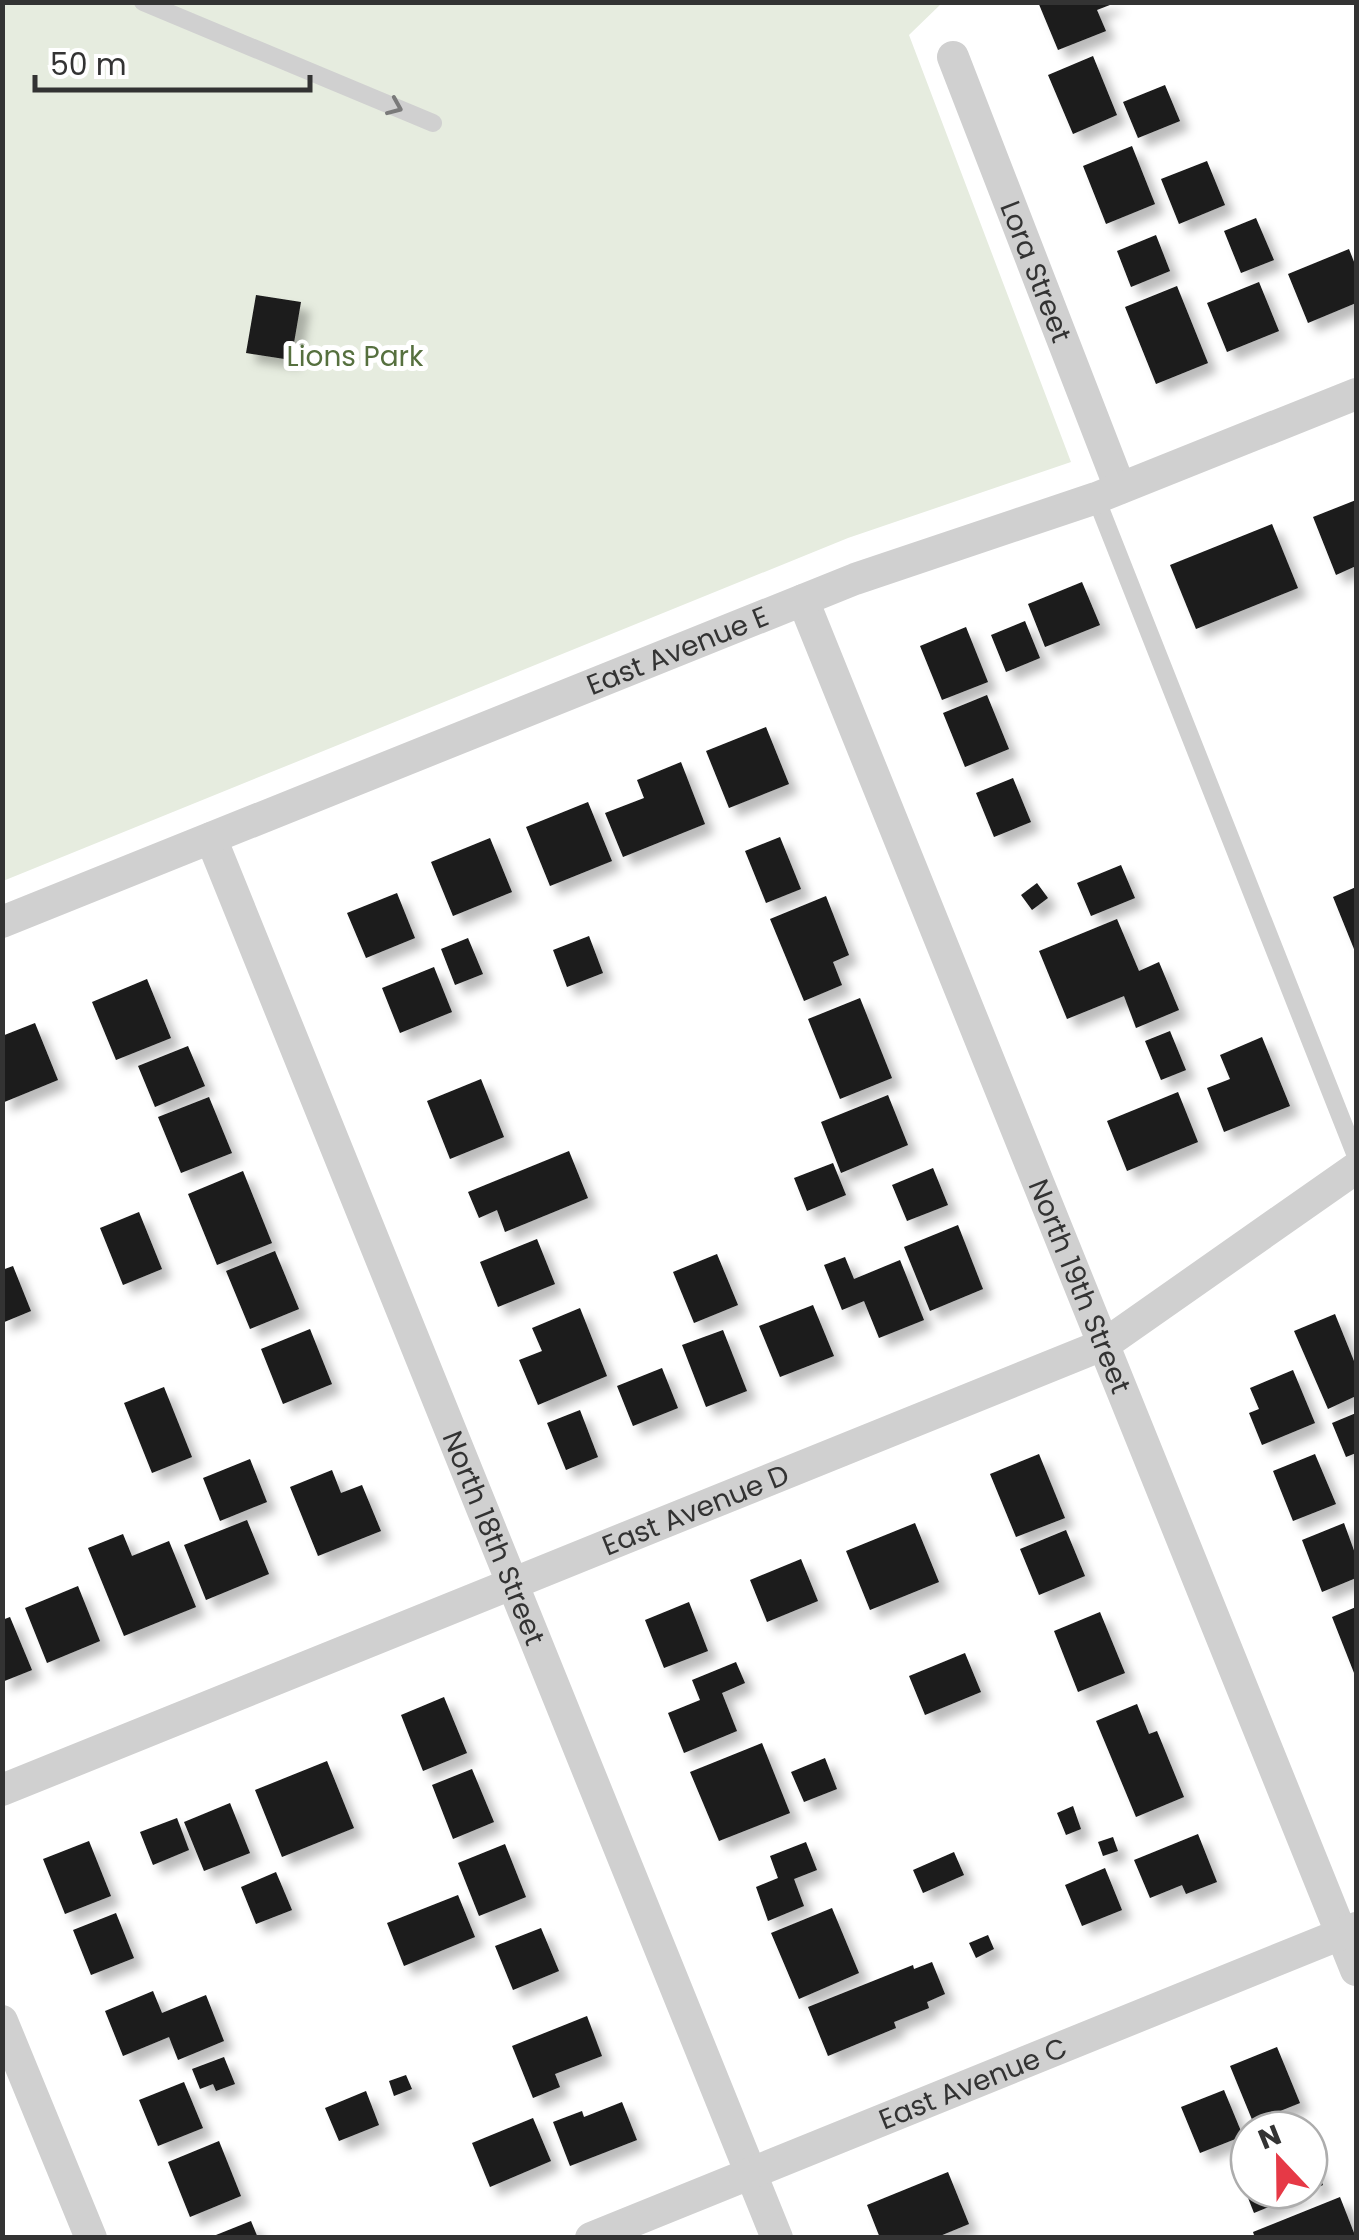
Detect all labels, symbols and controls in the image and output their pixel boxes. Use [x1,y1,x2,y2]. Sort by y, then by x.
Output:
scale bar [35,30,310,92]
text: 50 m [50,43,127,86]
one-way arrow [384,95,402,115]
street label: Lora Street [991,195,1081,348]
park label: Lions Park [287,337,424,376]
street label: East Avenue E [581,597,774,705]
street label: North 19th Street [1019,1173,1140,1399]
street label: North 18th Street [433,1425,554,1651]
street label: East Avenue D [597,1455,795,1565]
street label: East Avenue C [873,2028,1073,2139]
north arrow [1229,2110,1329,2210]
text: N [1253,2115,1287,2159]

